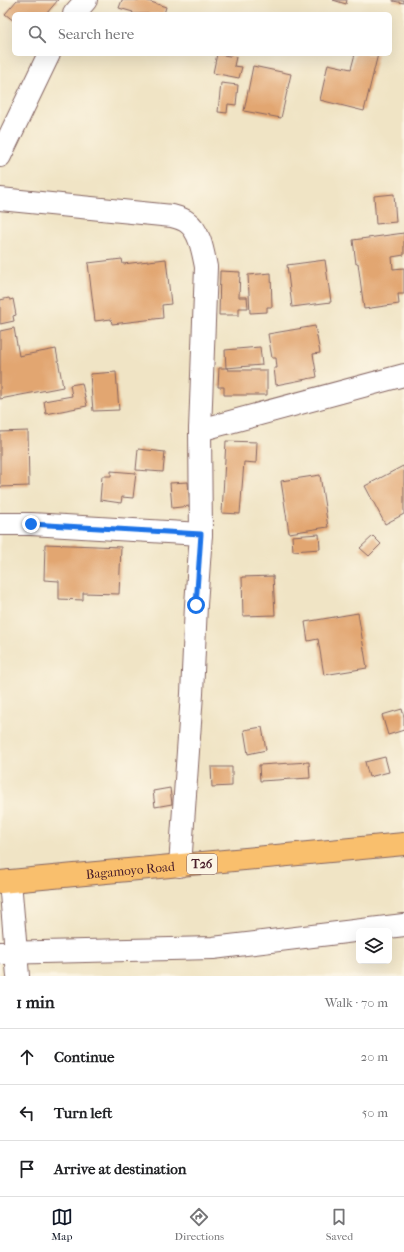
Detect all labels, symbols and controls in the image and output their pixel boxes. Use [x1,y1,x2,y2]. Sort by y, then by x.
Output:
search box [12,12,392,56]
icon: search [26,23,48,45]
text: Search here [58,25,134,43]
route end [22,515,40,533]
route start [187,596,205,614]
road number: T26 [187,854,217,874]
street label: Bagamoyo Road [85,858,177,881]
map controls [356,928,392,964]
button: layers [356,928,392,964]
text: 1 min [16,992,55,1012]
text: Walk · 70 m [325,995,388,1010]
icon: ahead [16,1046,38,1068]
text: Continue [54,1048,114,1066]
text: 20 m [361,1049,388,1064]
icon: left [16,1102,38,1124]
text: Turn left [54,1104,112,1122]
text: 50 m [362,1105,388,1120]
icon: arrive [16,1158,38,1180]
text: Arrive at destination [54,1160,186,1178]
tab: Map [51,1206,73,1243]
tab: Directions [175,1206,224,1243]
tab: Saved [326,1206,353,1243]

